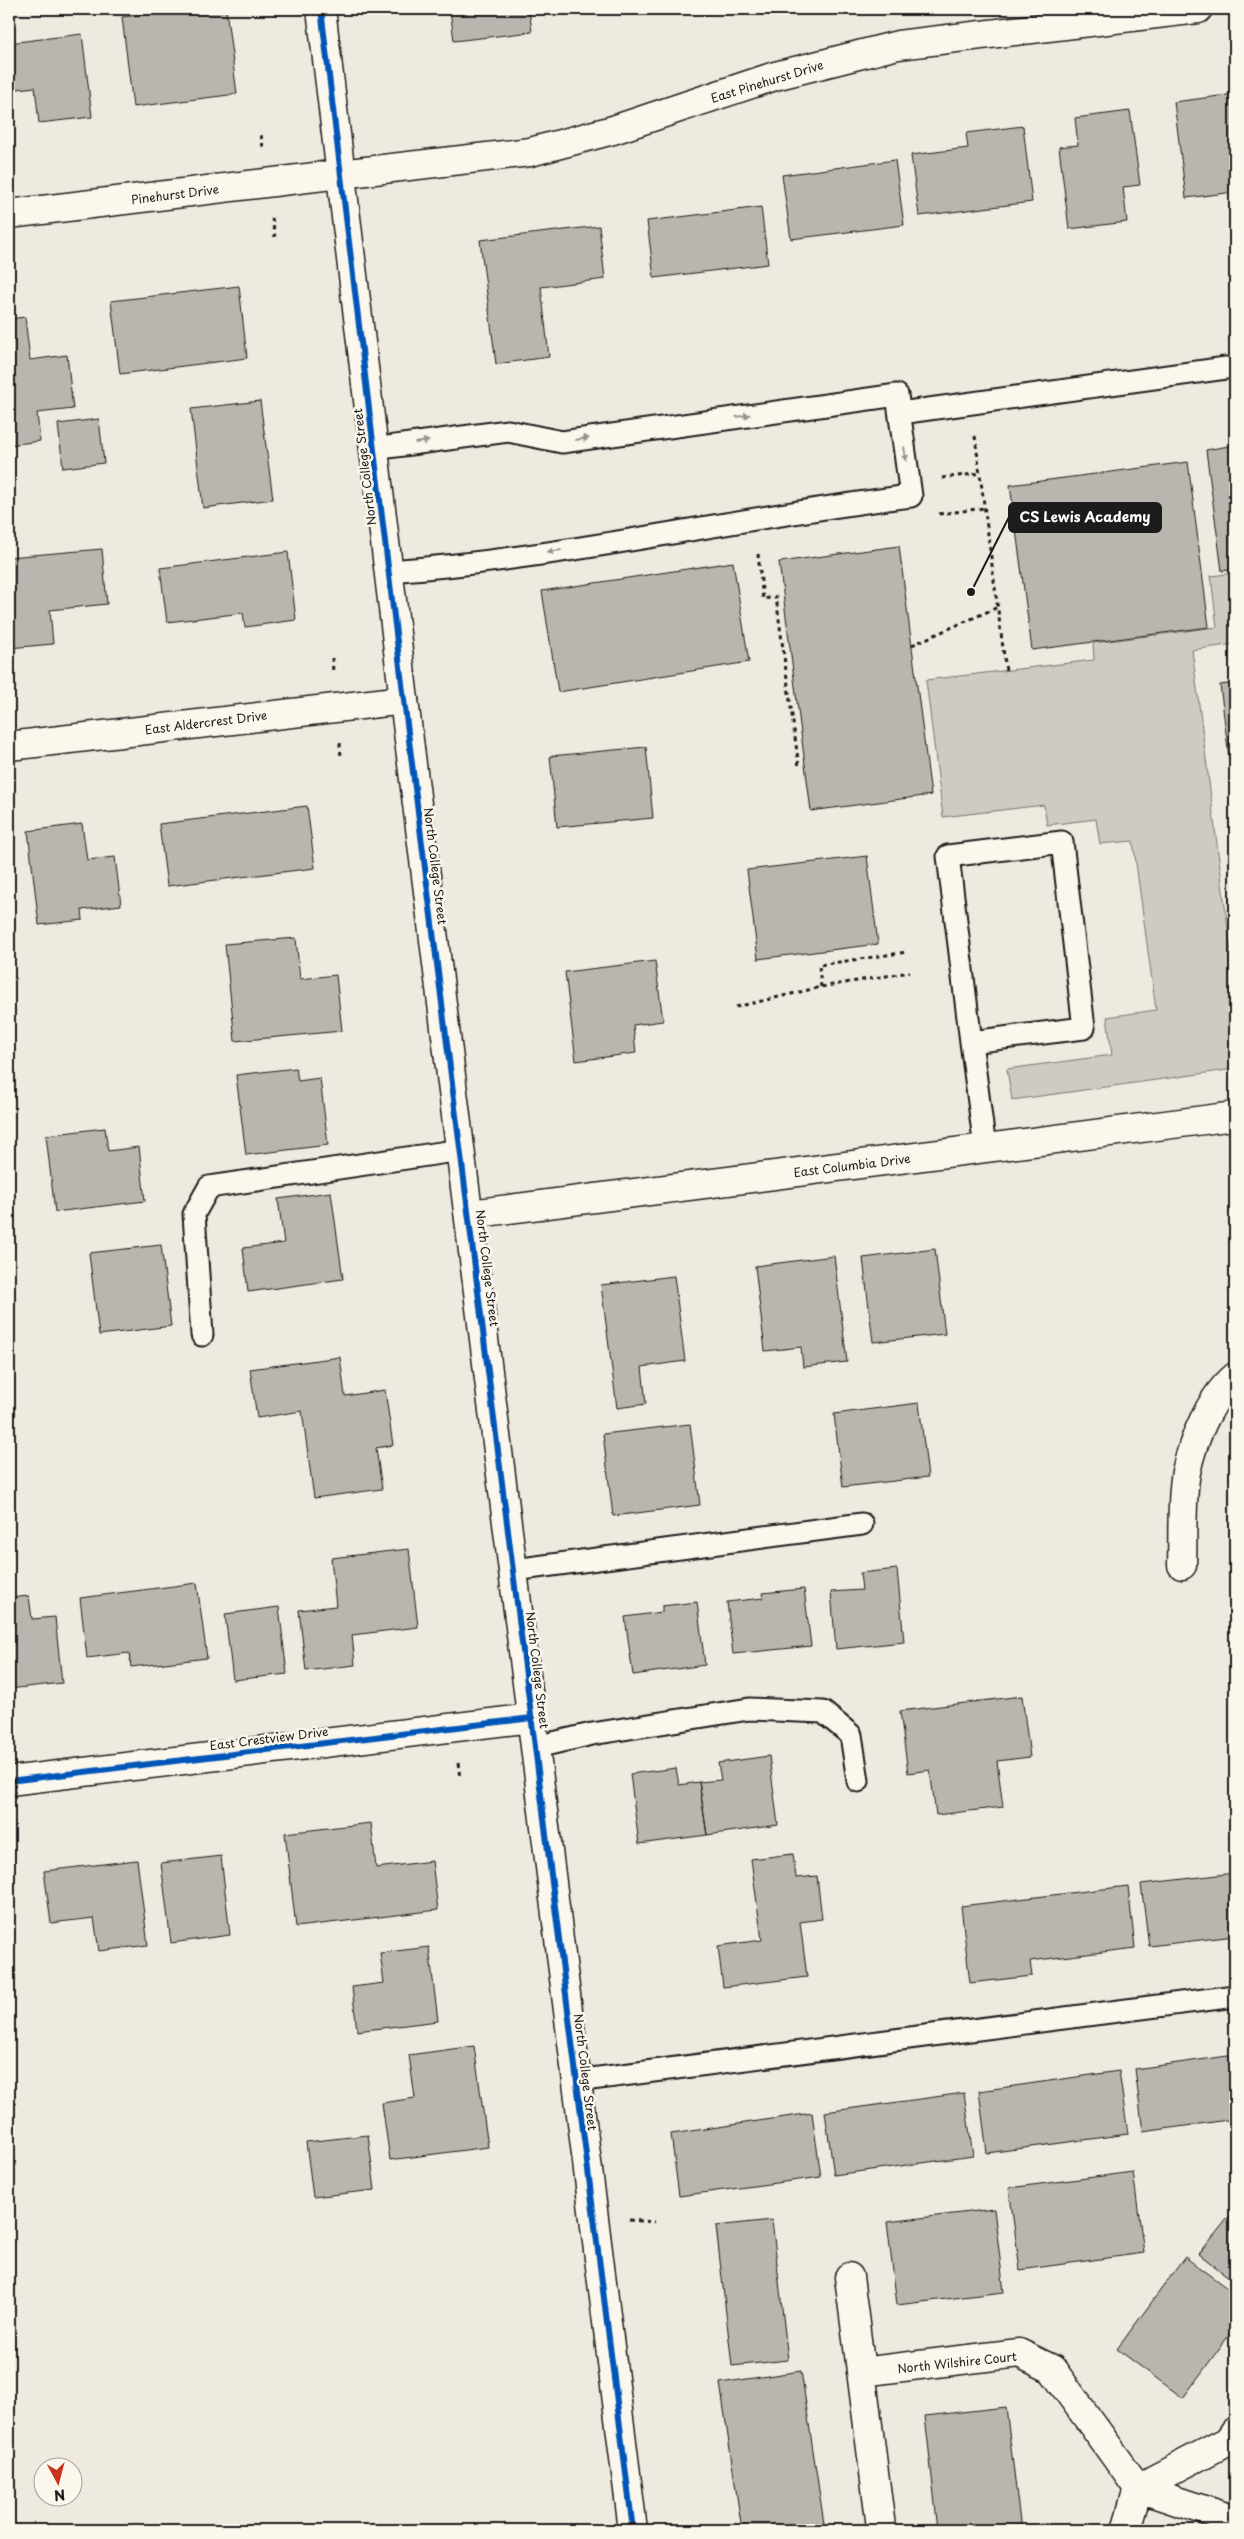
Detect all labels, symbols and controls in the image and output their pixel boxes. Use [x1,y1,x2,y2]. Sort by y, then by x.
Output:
street label: East Pinehurst Drive [708,55,826,107]
street label: Pinehurst Drive [130,180,220,208]
street label: North College Street [348,407,380,527]
one-way arrow [735,412,751,420]
one-way arrow [574,435,590,443]
one-way arrow [414,438,430,446]
one-way arrow [901,446,909,462]
callout: CS Lewis Academy [1009,503,1161,532]
text: CS Lewis Academy [1019,506,1151,527]
one-way arrow [545,547,561,555]
street label: East Aldercrest Drive [144,706,268,738]
street label: North College Street [420,806,452,926]
street label: East Columbia Drive [792,1149,912,1181]
street label: North College Street [472,1208,504,1328]
street label: North College Street [522,1610,554,1730]
street label: East Crestview Drive [209,1722,329,1754]
street label: North College Street [570,2012,602,2132]
street label: North Wilshire Court [896,2347,1018,2377]
north arrow [32,2456,82,2506]
text: N [53,2484,66,2506]

